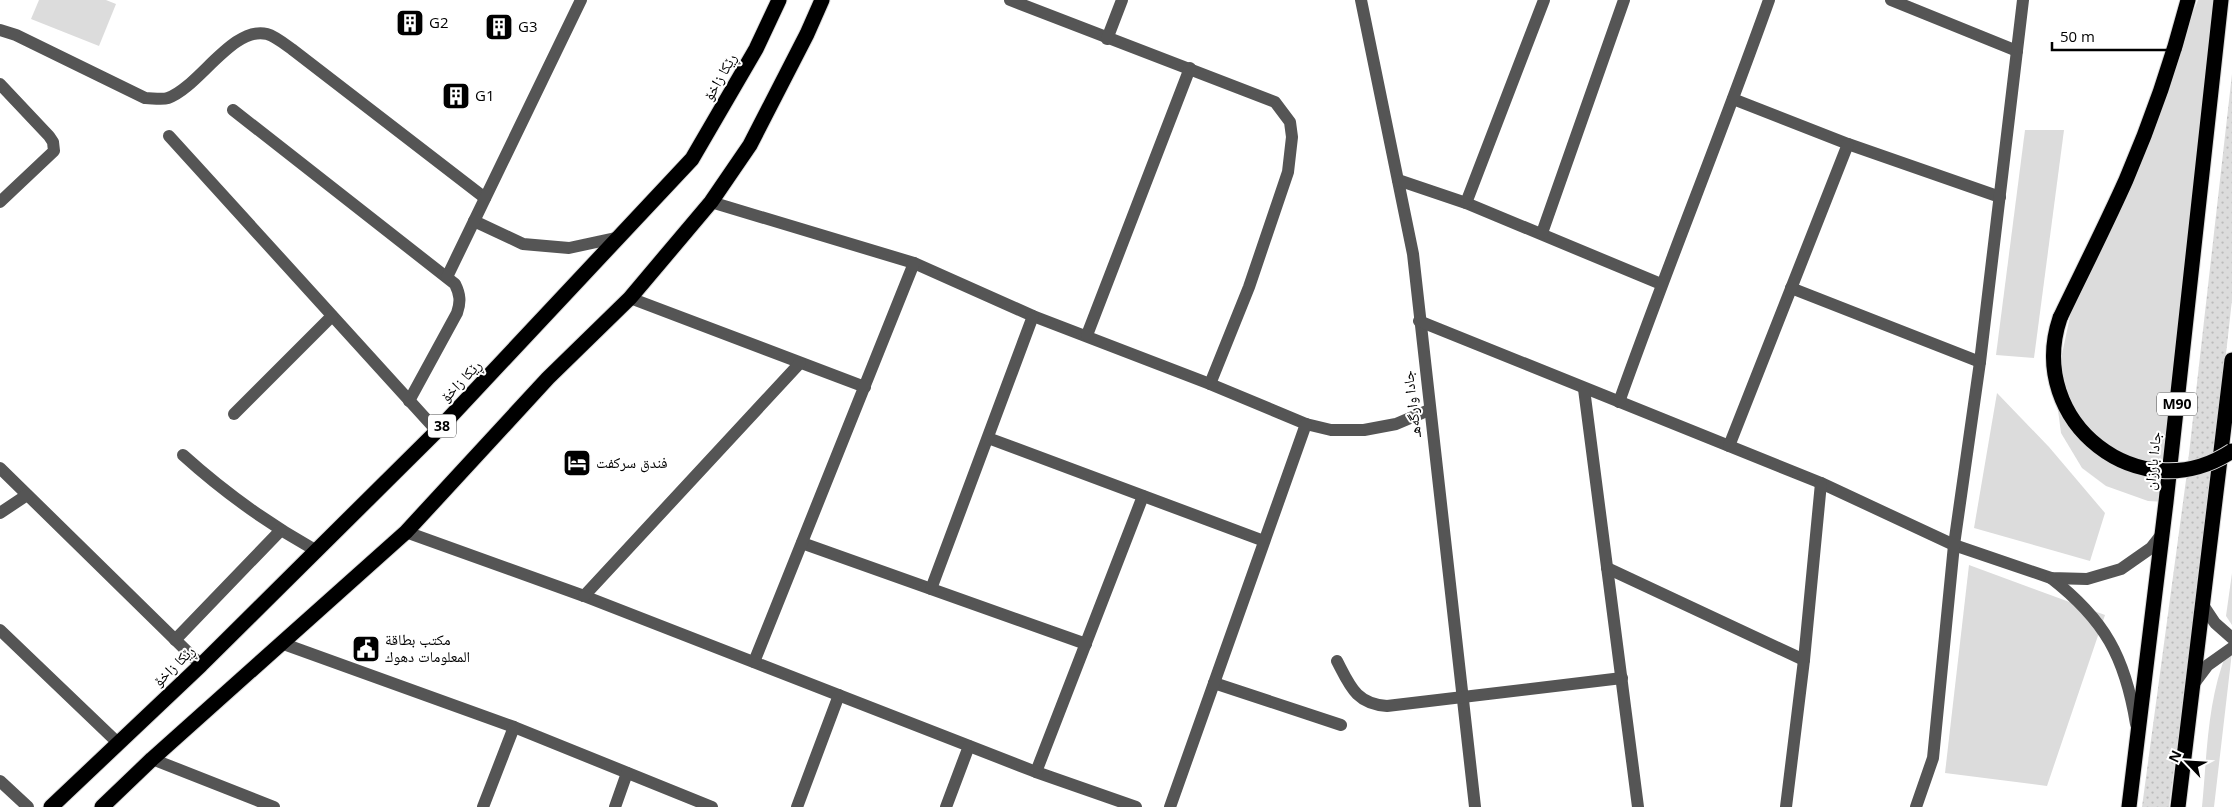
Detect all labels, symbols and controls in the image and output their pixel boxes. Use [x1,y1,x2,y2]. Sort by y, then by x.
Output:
building icon: G2 [395,8,425,38]
place label: G2 [429,12,448,32]
building icon: G3 [484,12,514,42]
place label: G3 [518,16,537,36]
scale bar [2052,20,2180,52]
text: 50 m [2060,26,2095,46]
street label: ڕێکا زاخۆ [698,49,744,105]
building icon: G1 [441,81,471,111]
place label: G1 [475,85,494,105]
street label: ڕێکا زاخۆ [435,355,488,408]
street label: جادا وارگه‌هـ [1397,369,1425,440]
road number: M90 [2157,392,2197,416]
road number: 38 [428,414,456,438]
street label: جادا بارزان [2139,430,2166,491]
hotel icon: فندق سركفت [562,448,592,478]
place label: فندق سركفت [596,452,668,473]
place label: مكتب بطاقة المعلومات دهوك [385,629,470,666]
public building icon: مكتب بطاقة المعلومات دهوك [351,634,381,664]
street label: ڕێکا زاخۆ [148,640,201,693]
north arrow [2162,737,2212,787]
text: N [2164,747,2186,765]

